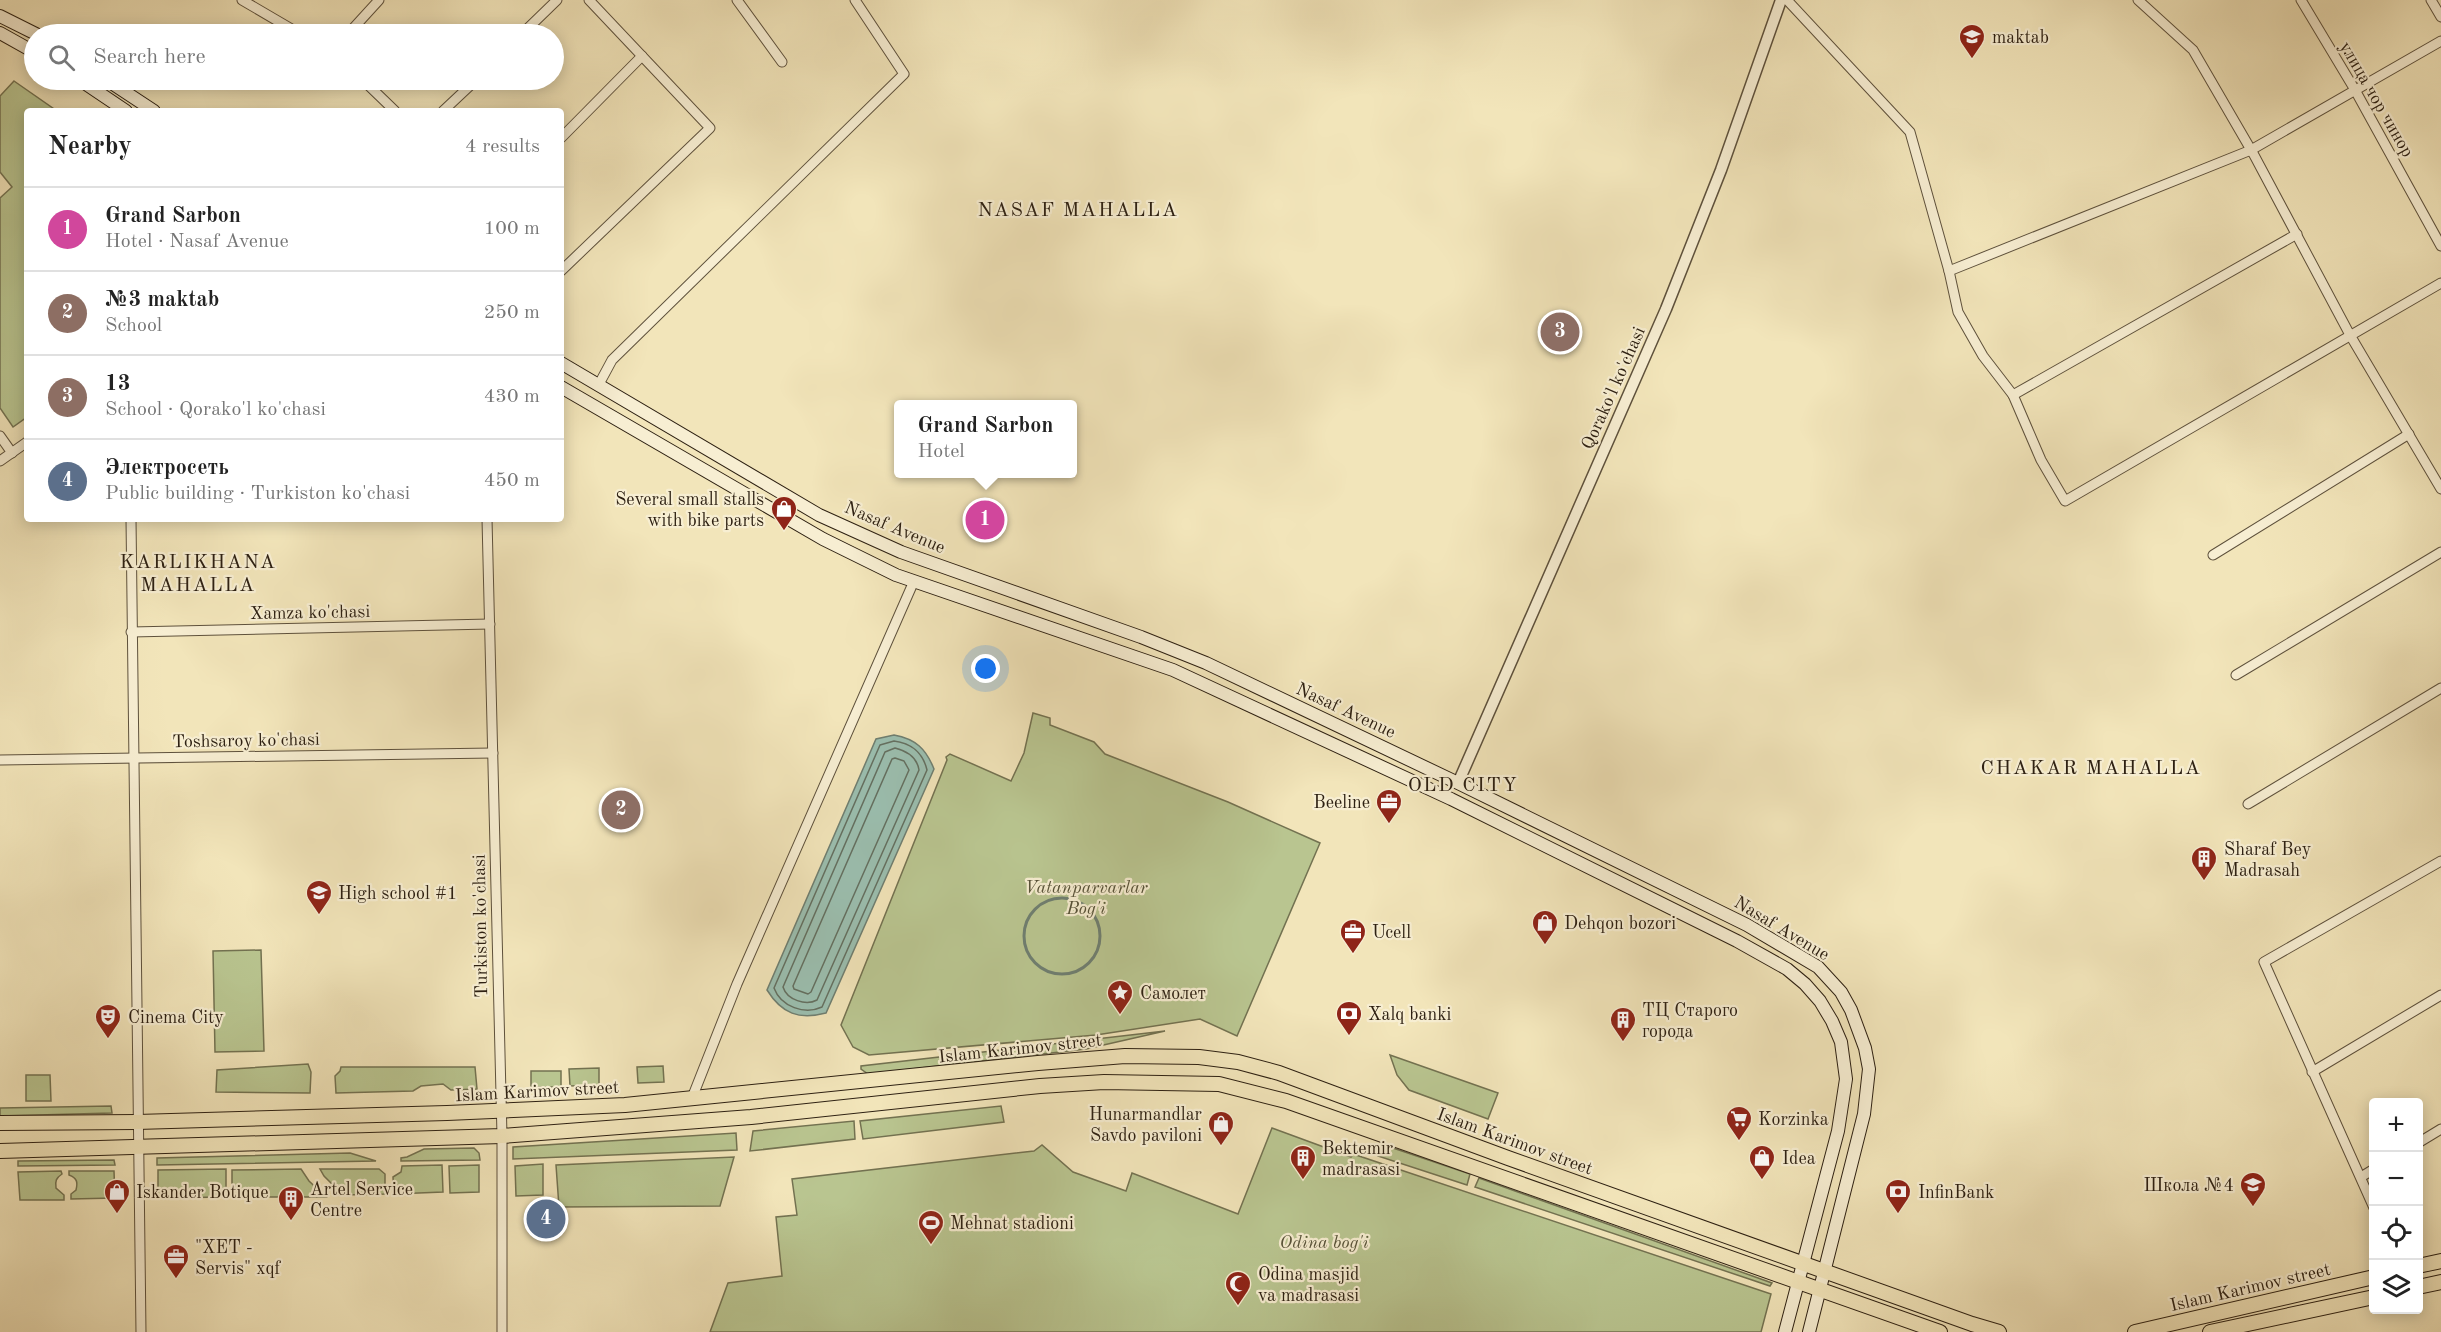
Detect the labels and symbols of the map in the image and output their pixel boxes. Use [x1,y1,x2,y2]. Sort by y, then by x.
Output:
school or university icon: maktab [1957,22,1987,60]
place label: maktab [1992,29,2049,47]
street label: улица чор чинор [2336,39,2416,160]
district label: NASAF MAHALLA [977,201,1179,221]
pin: 3 [1540,310,1580,354]
street label: Qorako'l ko'chasi [1579,324,1649,452]
place label: Several small stalls with bike parts [615,491,764,530]
shop icon: Several small stalls with bike parts [769,494,799,532]
pin: 1 [966,498,1004,542]
street label: Nasaf Avenue [842,499,948,557]
district label: KARLIKHANA MAHALLA [119,553,277,596]
street label: Xamza ko'chasi [250,603,370,623]
your location [971,654,1000,683]
street label: Nasaf Avenue [1293,680,1398,742]
street label: Toshsaroy ko'chasi [172,731,320,751]
district label: CHAKAR MAHALLA [1981,759,2201,779]
district label: OLD CITY [1408,776,1518,796]
office icon: Beeline [1374,787,1404,825]
pin: 2 [602,788,640,832]
place label: Beeline [1313,794,1370,812]
place label: Sharaf Bey Madrasah [2224,841,2312,880]
building icon: Sharaf Bey Madrasah [2189,844,2219,882]
street label: Turkiston ko'chasi [471,854,491,998]
school or university icon: High school #1 [304,878,334,916]
park label: Vatanparvarlar Bog'i [1024,879,1149,918]
place label: High school #1 [338,885,458,903]
street label: Nasaf Avenue [1731,893,1832,964]
shop icon: Dehqon bozori [1530,908,1560,946]
place label: Dehqon bozori [1564,915,1676,933]
office icon: Ucell [1338,917,1368,955]
place label: Ucell [1372,924,1411,942]
place icon: Самолет [1105,978,1135,1016]
place label: Самолет [1140,985,1206,1003]
bank icon: Xalq banki [1334,999,1364,1037]
theatre icon: Cinema City [93,1002,123,1040]
place label: ТЦ Старого города [1642,1002,1738,1041]
building icon: ТЦ Старого города [1608,1005,1638,1043]
place label: Xalq banki [1368,1006,1452,1024]
place label: Cinema City [128,1009,224,1027]
street label: Islam Karimov street [938,1031,1103,1067]
street label: Islam Karimov street [455,1079,619,1105]
supermarket icon: Korzinka [1724,1104,1754,1142]
street label: Islam Karimov street [1434,1105,1595,1178]
place label: Hunarmandlar Savdo paviloni [1089,1106,1203,1145]
shop icon: Hunarmandlar Savdo paviloni [1206,1109,1236,1147]
place label: Korzinka [1758,1111,1829,1129]
place label: Bektemir madrasasi [1322,1140,1400,1179]
building icon: Bektemir madrasasi [1288,1143,1318,1181]
shop icon: Idea [1747,1143,1777,1181]
place label: Idea [1782,1150,1816,1168]
school or university icon: Школа №4 [2238,1170,2268,1208]
shop icon: Iskander Botique [102,1177,132,1215]
bank icon: InfinBank [1883,1177,1913,1215]
place label: Школа №4 [2144,1177,2234,1195]
place label: Artel Service Centre [310,1181,413,1220]
place label: Iskander Botique [136,1184,268,1202]
building icon: Artel Service Centre [276,1184,306,1222]
place label: InfinBank [1918,1184,1994,1202]
pin: 4 [526,1196,566,1242]
sports icon: Mehnat stadioni [916,1208,946,1246]
place label: Mehnat stadioni [950,1215,1074,1233]
park label: Odina bog'i [1279,1234,1369,1252]
place label: "XET - Servis" xqf [195,1239,282,1278]
office icon: "XET - Servis" xqf [161,1242,191,1280]
street label: Islam Karimov street [2168,1261,2332,1315]
place label: Odina masjid va madrasasi [1258,1266,1360,1305]
mosque icon: Odina masjid va madrasasi [1223,1269,1253,1307]

